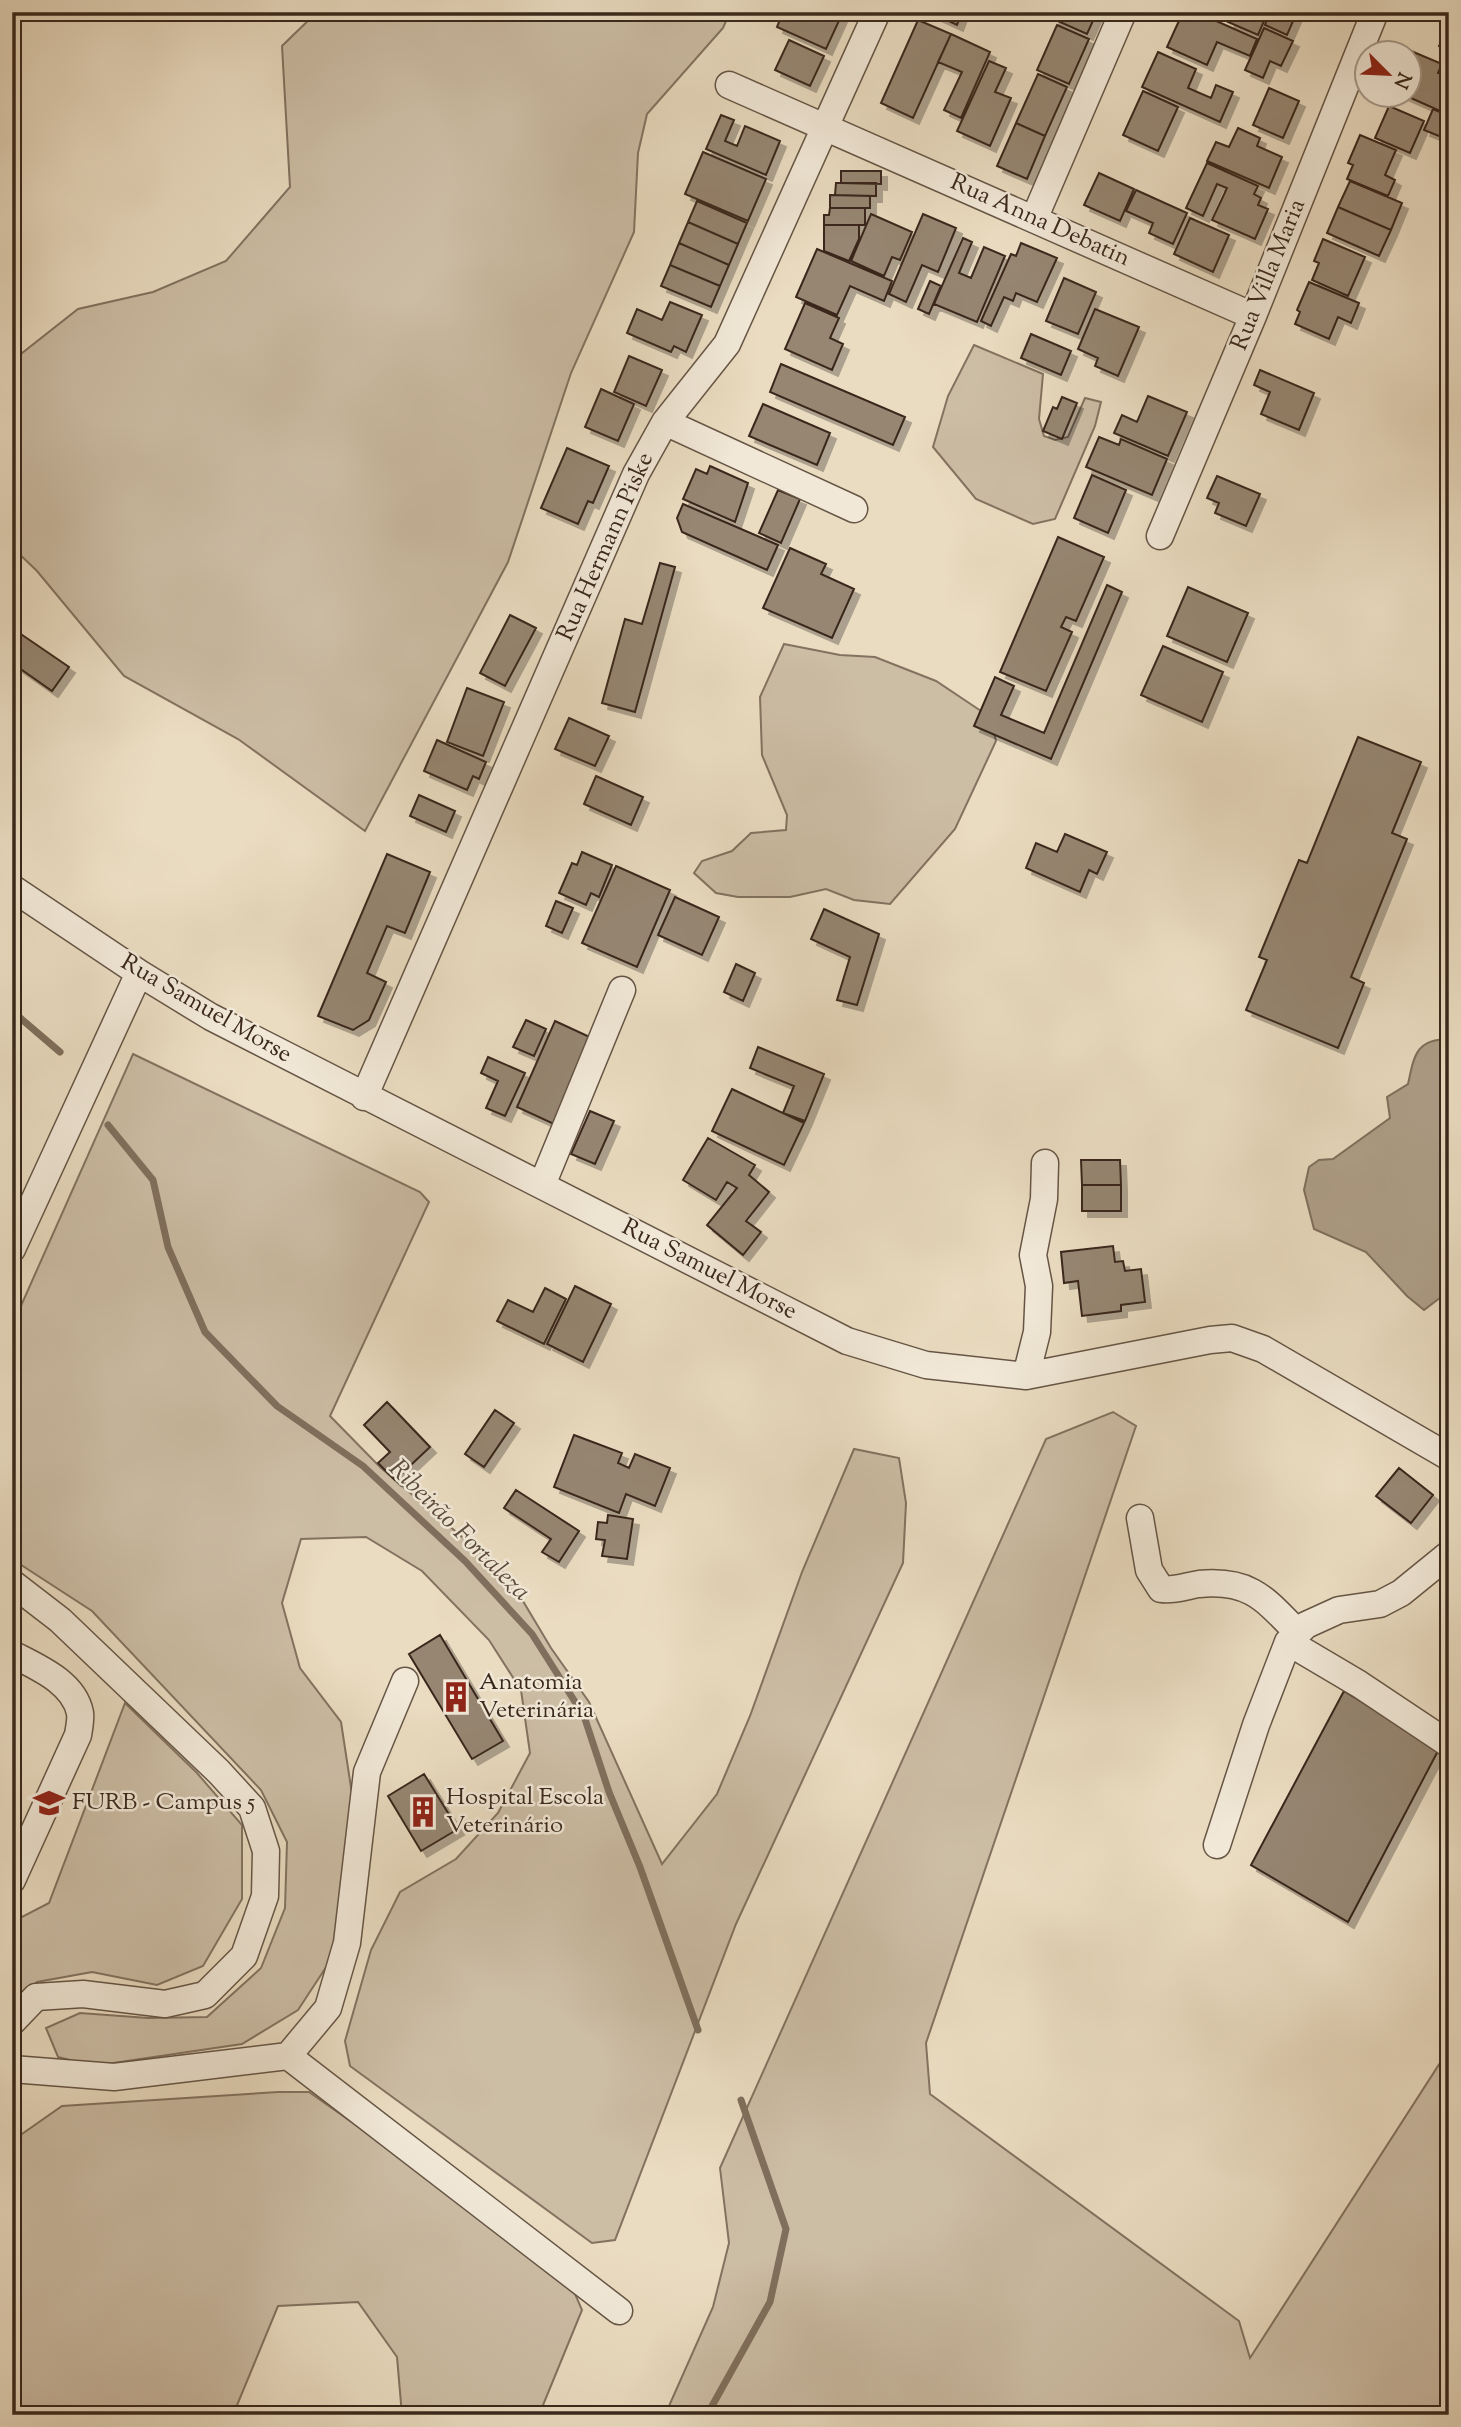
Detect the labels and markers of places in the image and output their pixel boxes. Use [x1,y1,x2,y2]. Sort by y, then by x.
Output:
place label: Anatomia Veterinária [479,1666,594,1728]
building icon: Anatomia Veterinária [439,1680,473,1714]
place label: Hospital Escola Veterinário [446,1781,604,1843]
school or university icon: FURB - Campus 5 [32,1786,66,1820]
place label: FURB - Campus 5 [72,1786,255,1820]
building icon: Hospital Escola Veterinário [406,1795,440,1829]

